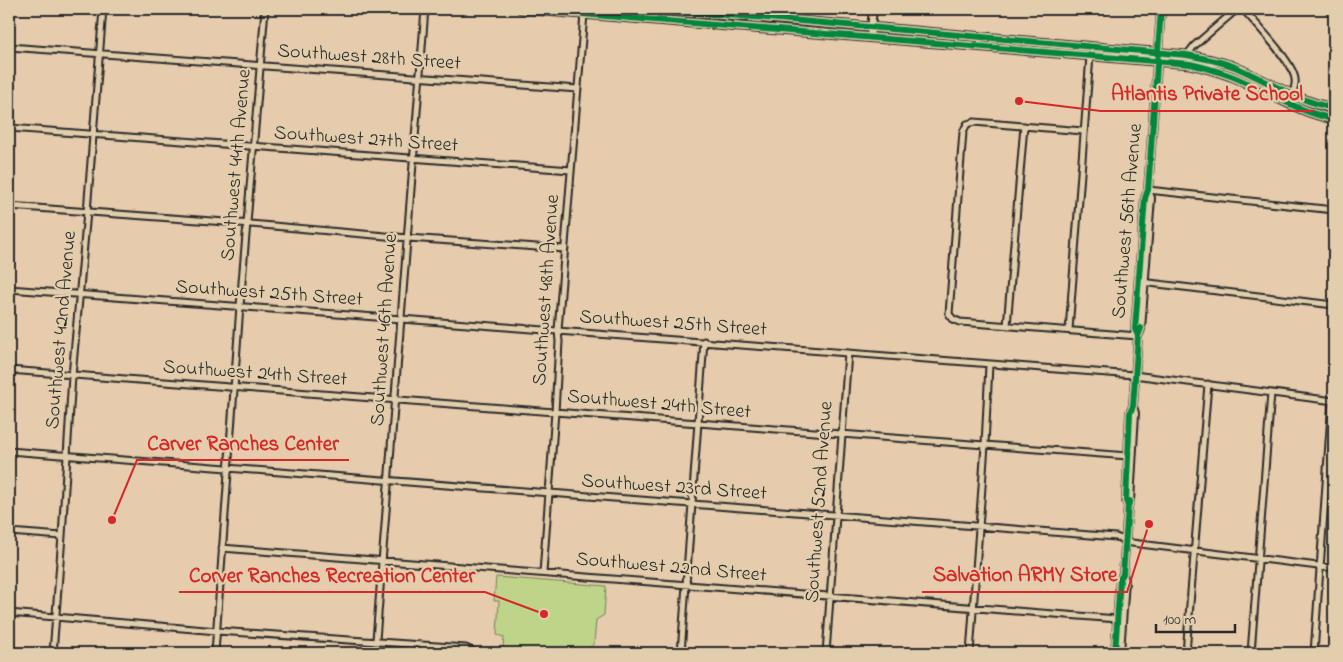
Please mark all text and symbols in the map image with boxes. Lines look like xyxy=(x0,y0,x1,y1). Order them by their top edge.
street label: Southwest 28th Street xyxy=(276,37,462,79)
street label: Southwest 44th Avenue xyxy=(214,68,260,262)
callout: Atlantis Private School xyxy=(1101,75,1313,111)
text: Atlantis Private School xyxy=(1111,80,1303,110)
street label: Southwest 27th Street xyxy=(273,119,459,161)
street label: Southwest 56th Avenue xyxy=(1105,122,1151,320)
street label: Southwest 48th Avenue xyxy=(526,193,568,387)
street label: Southwest 42nd Avenue xyxy=(39,230,85,430)
street label: Southwest 46th Avenue xyxy=(364,233,406,427)
street label: Southwest 25th Street xyxy=(174,273,364,315)
street label: Southwest 25th Street xyxy=(578,303,768,345)
street label: Southwest 24th Street xyxy=(162,353,348,395)
street label: Southwest 24th Street xyxy=(566,383,752,428)
street label: Southwest 52nd Avenue xyxy=(798,400,842,604)
callout: Carver Ranches Center xyxy=(137,424,349,460)
text: Carver Ranches Center xyxy=(147,430,339,460)
street label: Southwest 23rd Street xyxy=(580,467,768,509)
street label: Southwest 22nd Street xyxy=(574,545,768,591)
callout: Corver Ranches Recreation Center xyxy=(179,556,485,592)
callout: Salvation ARMY Store xyxy=(922,556,1127,592)
text: Salvation ARMY Store xyxy=(933,561,1118,591)
text: Corver Ranches Recreation Center xyxy=(189,562,476,592)
scale bar xyxy=(1156,602,1234,634)
text: 100 m xyxy=(1163,609,1196,631)

